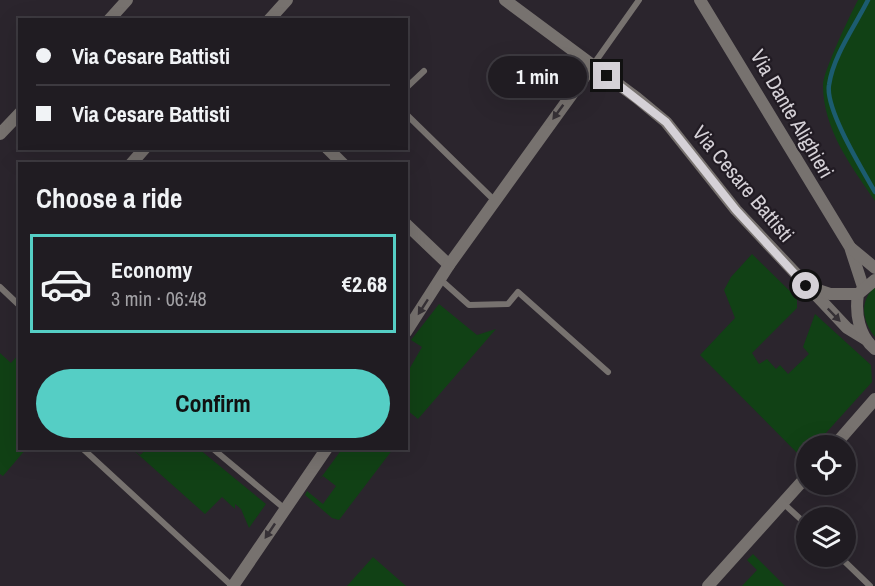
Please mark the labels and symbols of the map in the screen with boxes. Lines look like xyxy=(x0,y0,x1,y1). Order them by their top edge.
street label: Via Dante Alighieri xyxy=(744,44,841,183)
callout: 1 min xyxy=(487,55,586,97)
route end xyxy=(593,62,620,89)
one-way arrow xyxy=(553,105,565,120)
street label: Via Cesare Battisti xyxy=(686,119,801,248)
route start xyxy=(792,272,819,299)
one-way arrow xyxy=(417,298,429,314)
one-way arrow xyxy=(827,307,841,322)
one-way arrow xyxy=(265,523,276,539)

